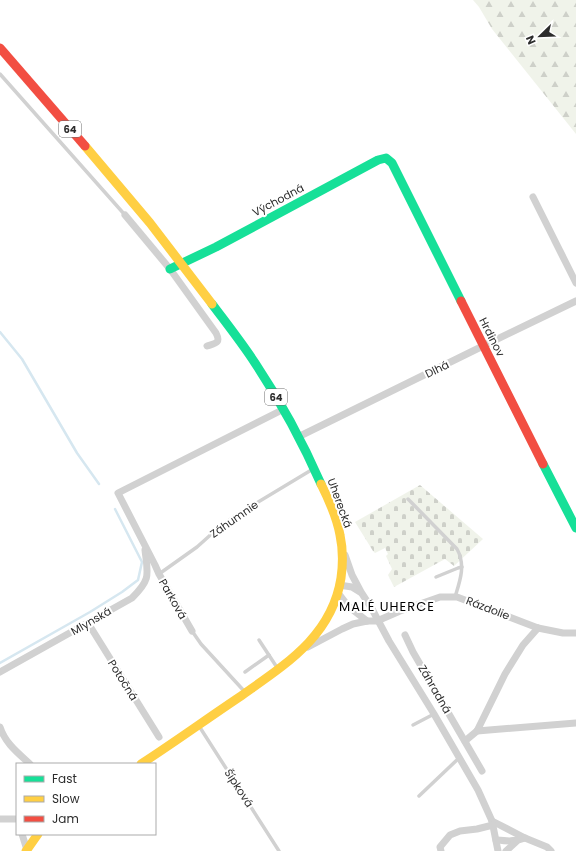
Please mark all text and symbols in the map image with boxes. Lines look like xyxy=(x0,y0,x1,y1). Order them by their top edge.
north arrow xyxy=(520,16,560,56)
text: N xyxy=(522,33,540,47)
road number: 64 xyxy=(59,121,81,137)
street label: Východná xyxy=(249,180,307,220)
street label: Hrdinov xyxy=(475,315,509,360)
street label: Dlhá xyxy=(422,356,452,382)
road number: 64 xyxy=(265,389,287,405)
street label: Uherecká xyxy=(324,476,356,530)
street label: Záhumnie xyxy=(207,496,261,541)
street label: Parková xyxy=(155,576,191,622)
street label: Rázdolie xyxy=(464,592,512,624)
district label: MALÉ UHERCE xyxy=(339,597,435,616)
street label: Mlynská xyxy=(68,603,114,639)
street label: Potočná xyxy=(104,656,142,704)
street label: Záhradná xyxy=(415,662,455,716)
legend xyxy=(16,763,156,835)
street label: Šípková xyxy=(221,766,257,810)
text: Fast xyxy=(52,770,77,787)
text: Slow xyxy=(52,790,80,807)
text: Jam xyxy=(52,810,79,827)

